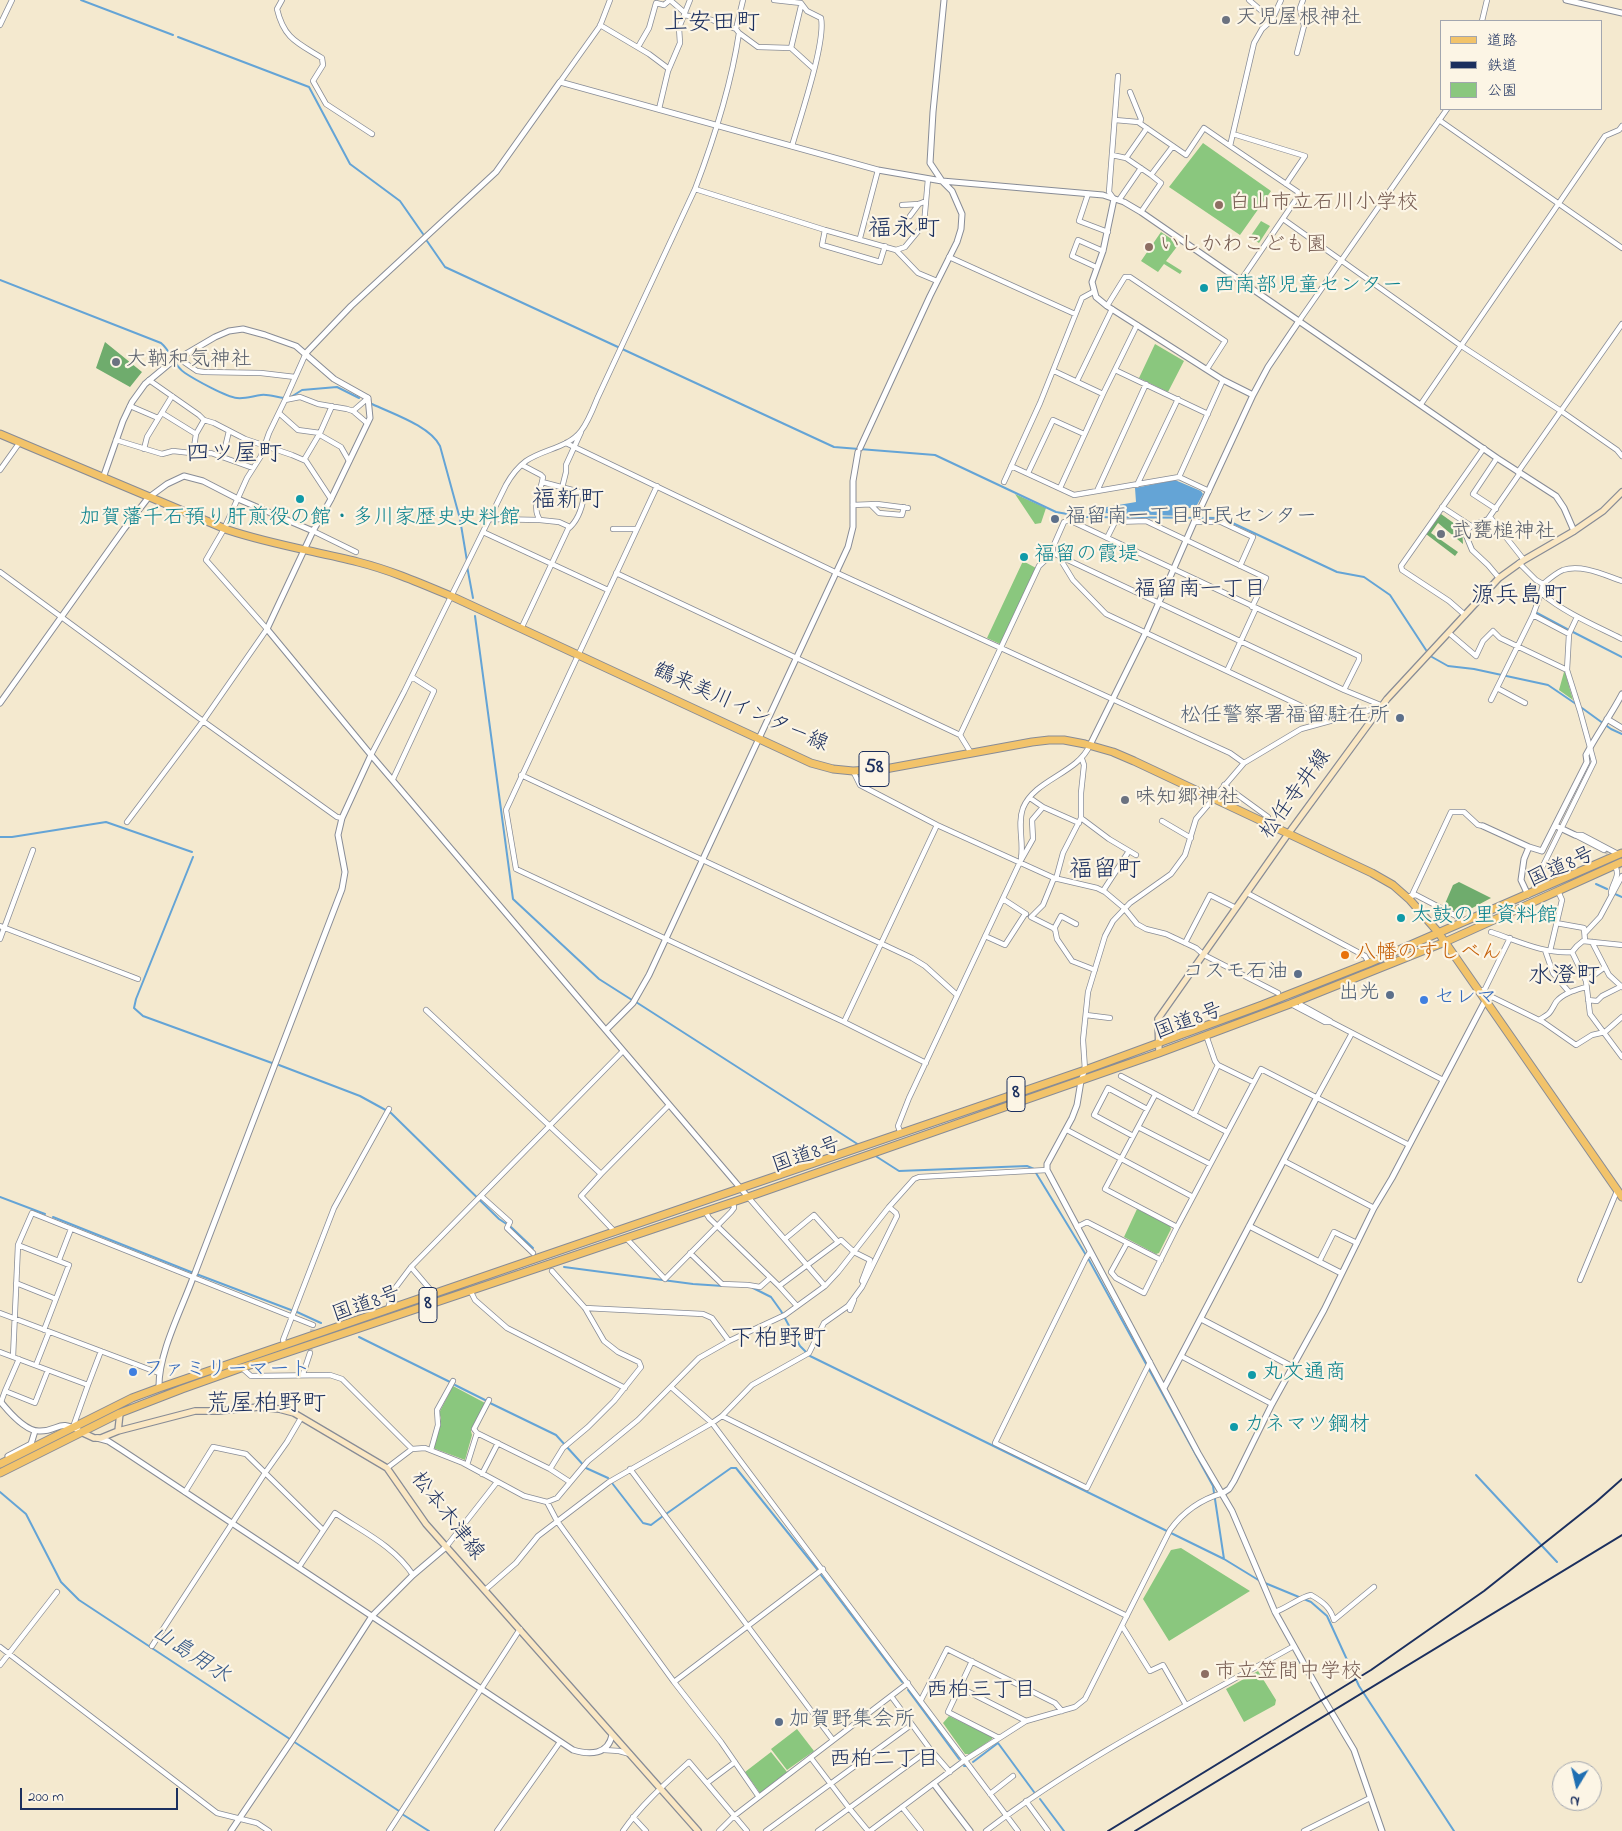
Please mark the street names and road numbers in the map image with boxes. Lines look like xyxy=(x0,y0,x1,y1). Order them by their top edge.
street label: 鶴来美川インター線 xyxy=(649,659,831,759)
street label: 松任寺井線 xyxy=(1256,745,1338,845)
road number: 58 xyxy=(859,752,889,786)
street label: 国道8号 xyxy=(1525,843,1599,895)
street label: 国道8号 xyxy=(1151,999,1227,1047)
road number: 8 xyxy=(1007,1076,1025,1112)
street label: 国道8号 xyxy=(769,1134,845,1180)
street label: 国道8号 xyxy=(329,1283,405,1329)
road number: 8 xyxy=(419,1288,437,1322)
street label: 松本木津線 xyxy=(404,1468,488,1566)

